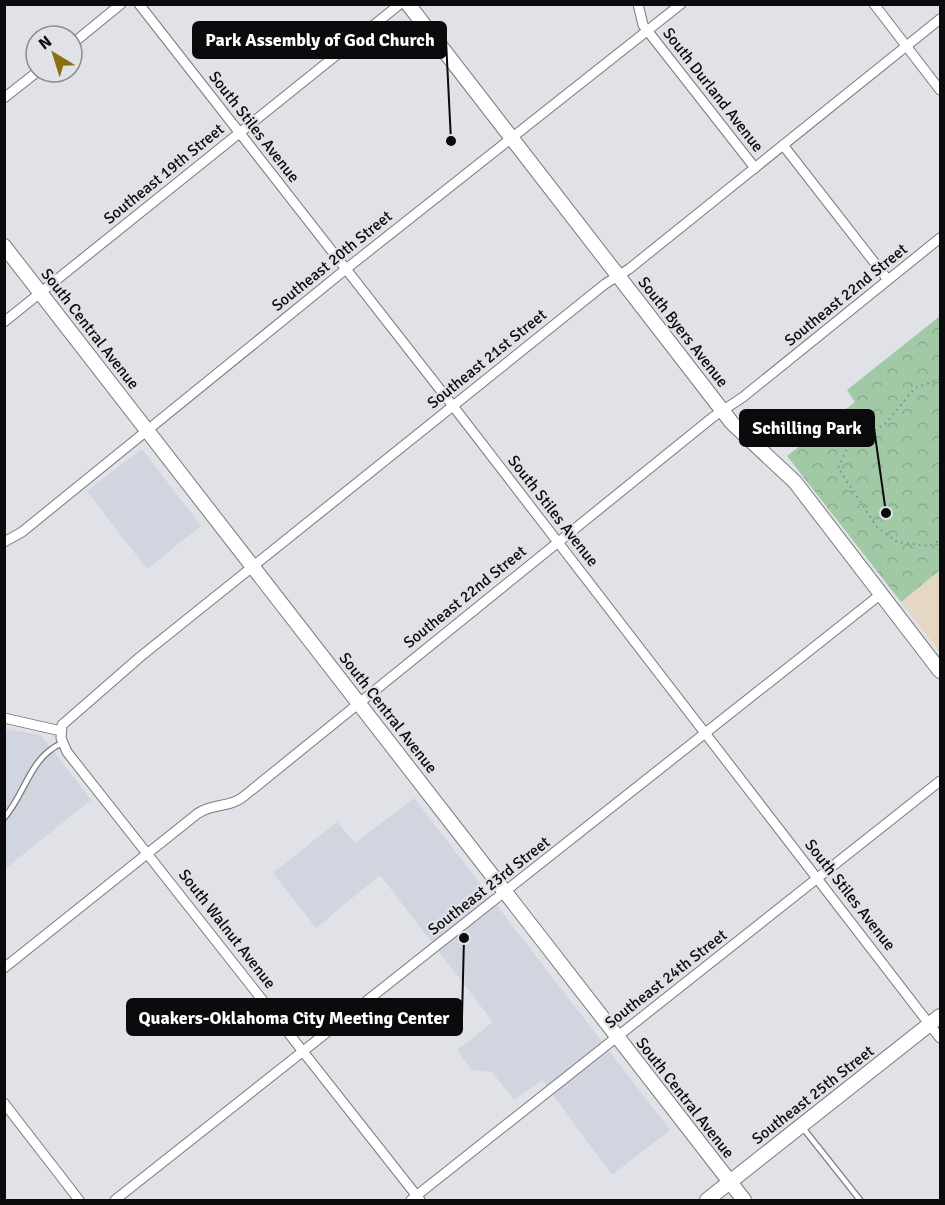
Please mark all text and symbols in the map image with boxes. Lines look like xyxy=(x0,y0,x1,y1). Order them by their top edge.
callout: Park Assembly of God Church xyxy=(193,22,446,58)
north arrow xyxy=(24,24,84,84)
street label: South Durland Avenue xyxy=(658,24,768,156)
text: Park Assembly of God Church xyxy=(205,29,435,51)
text: N xyxy=(35,32,56,54)
street label: South Stiles Avenue xyxy=(204,67,304,187)
street label: Southeast 19th Street xyxy=(100,119,229,229)
street label: Southeast 20th Street xyxy=(268,206,397,316)
street label: Southeast 22nd Street xyxy=(781,239,912,351)
street label: South Central Avenue xyxy=(37,265,143,393)
street label: South Byers Avenue xyxy=(634,273,732,391)
street label: Southeast 21st Street xyxy=(423,305,551,413)
callout: Schilling Park xyxy=(740,410,874,446)
text: Schilling Park xyxy=(752,417,862,439)
street label: South Stiles Avenue xyxy=(503,451,603,571)
street label: Southeast 22nd Street xyxy=(400,541,531,653)
street label: South Central Avenue xyxy=(335,649,441,777)
street label: Southeast 23rd Street xyxy=(424,832,554,940)
street label: South Stiles Avenue xyxy=(800,835,900,955)
street label: South Walnut Avenue xyxy=(174,865,280,993)
street label: Southeast 24th Street xyxy=(601,925,731,1033)
callout: Quakers-Oklahoma City Meeting Center xyxy=(127,999,462,1035)
text: Quakers-Oklahoma City Meeting Center xyxy=(138,1007,450,1029)
street label: South Central Avenue xyxy=(632,1034,738,1162)
street label: Southeast 25th Street xyxy=(748,1041,878,1149)

